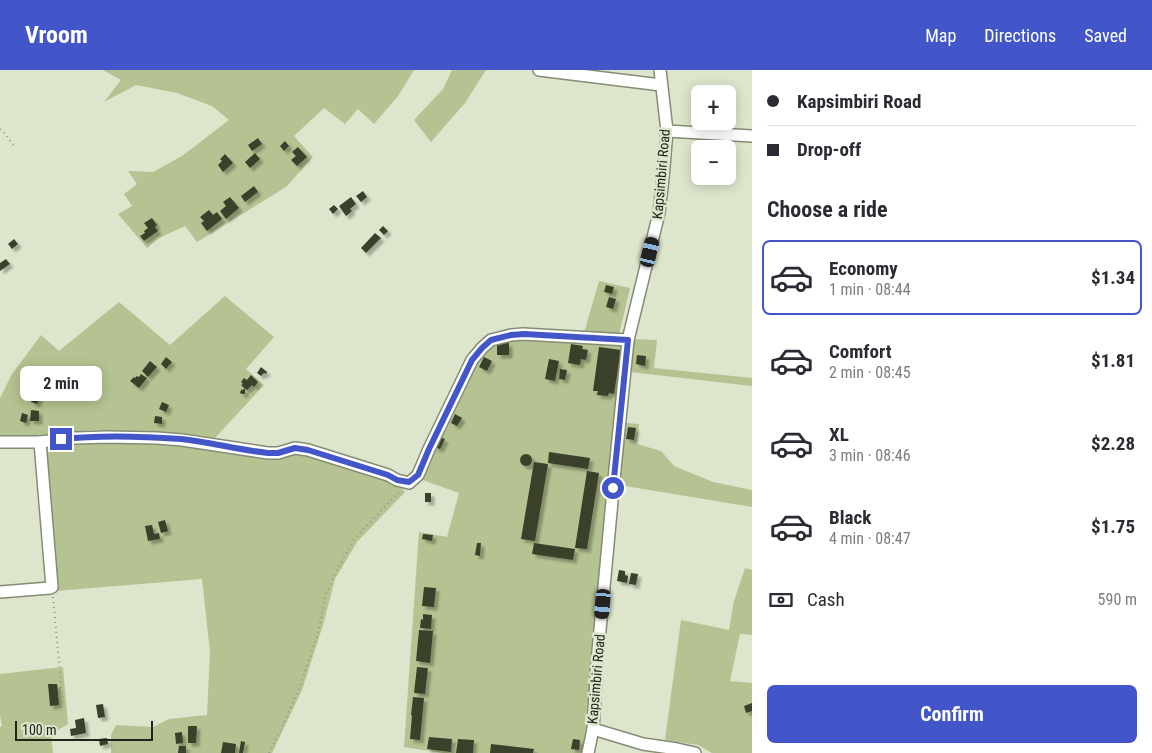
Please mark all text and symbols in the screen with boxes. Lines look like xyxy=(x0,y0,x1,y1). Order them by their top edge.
text: Vroom xyxy=(25,21,88,49)
text: Map xyxy=(925,25,956,46)
text: Directions xyxy=(984,25,1056,46)
text: Saved xyxy=(1084,25,1127,46)
map controls xyxy=(691,85,736,185)
button: + xyxy=(691,85,736,130)
text: Kapsimbiri Road xyxy=(797,90,921,113)
street label: Kapsimbiri Road xyxy=(649,128,673,220)
text: Drop-off xyxy=(797,138,861,161)
button: − xyxy=(691,140,736,185)
text: Choose a ride xyxy=(767,197,888,222)
car xyxy=(639,236,660,268)
icon: car xyxy=(769,255,814,300)
text: Economy xyxy=(829,257,898,280)
text: $1.34 xyxy=(1091,266,1135,289)
text: 1 min · 08:44 xyxy=(829,280,911,299)
icon: car xyxy=(769,338,814,383)
text: Comfort xyxy=(829,340,892,363)
text: $1.81 xyxy=(1091,349,1135,372)
text: 2 min · 08:45 xyxy=(829,363,911,382)
callout: 2 min xyxy=(20,366,102,402)
text: 2 min xyxy=(43,374,79,393)
icon: car xyxy=(769,421,814,466)
text: XL xyxy=(829,423,849,446)
route end xyxy=(50,428,72,450)
text: $2.28 xyxy=(1091,432,1135,455)
text: 3 min · 08:46 xyxy=(829,446,911,465)
route start xyxy=(602,477,624,499)
icon: car xyxy=(769,504,814,549)
text: Black xyxy=(829,506,871,529)
text: $1.75 xyxy=(1091,515,1135,538)
text: 4 min · 08:47 xyxy=(829,529,911,548)
icon: cash xyxy=(767,586,795,614)
car xyxy=(594,588,611,620)
text: Cash xyxy=(807,588,845,611)
text: 590 m xyxy=(1098,590,1137,609)
street label: Kapsimbiri Road xyxy=(584,633,608,725)
button: Confirm xyxy=(767,685,1137,743)
scale bar xyxy=(15,718,152,741)
text: 100 m xyxy=(22,722,57,738)

